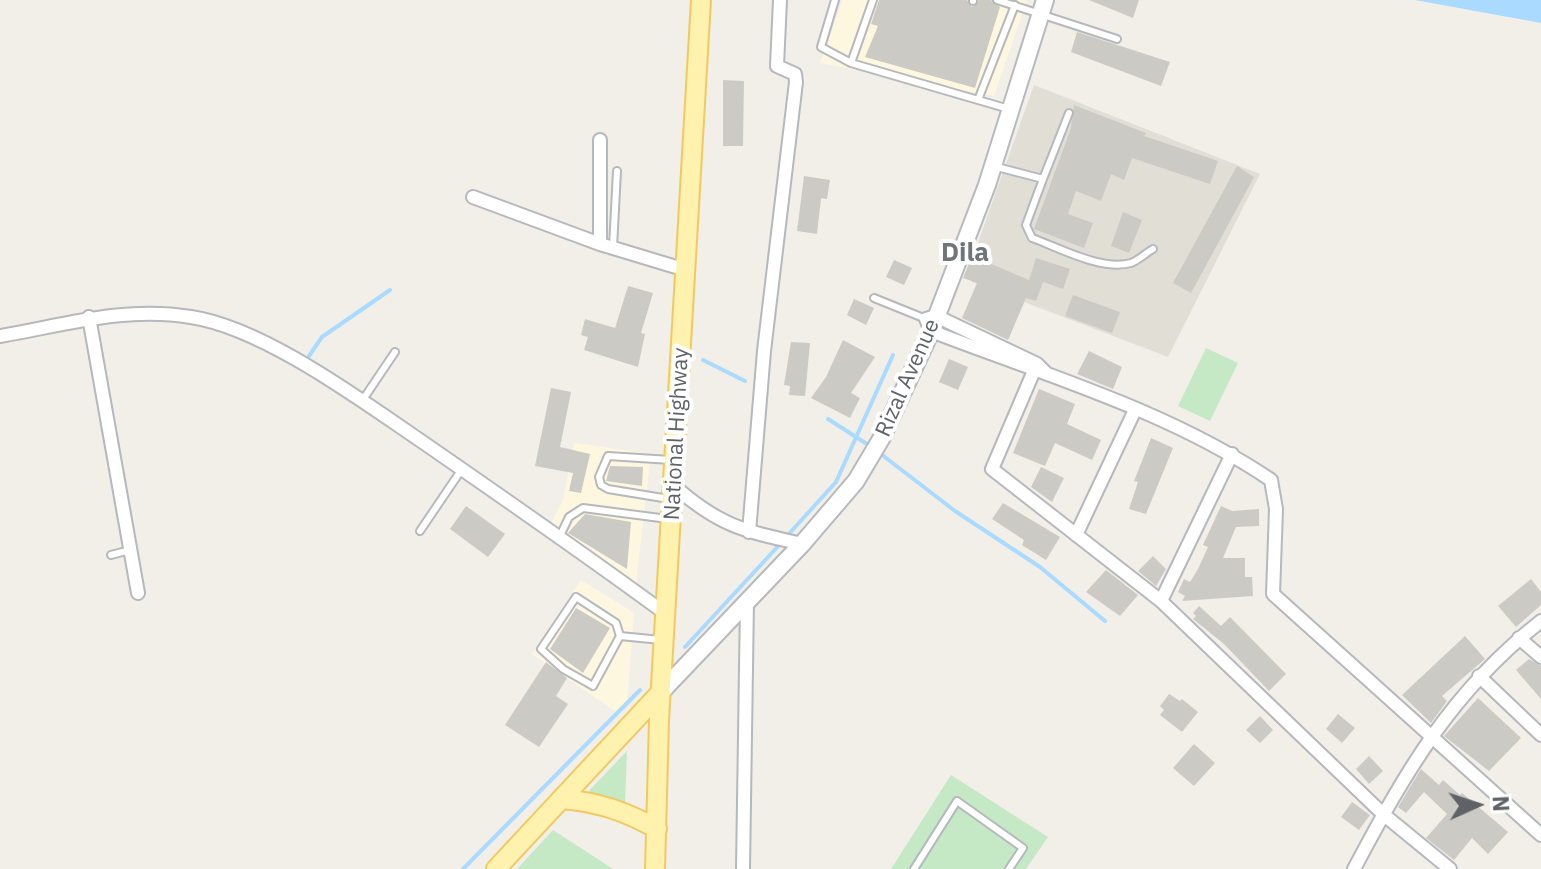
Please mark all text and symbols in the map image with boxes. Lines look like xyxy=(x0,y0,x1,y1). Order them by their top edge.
district label: Dila xyxy=(941,237,989,269)
street label: Rizal Avenue xyxy=(870,315,946,441)
street label: National Highway xyxy=(659,347,695,521)
north arrow xyxy=(1437,765,1517,845)
text: N xyxy=(1487,795,1516,812)

